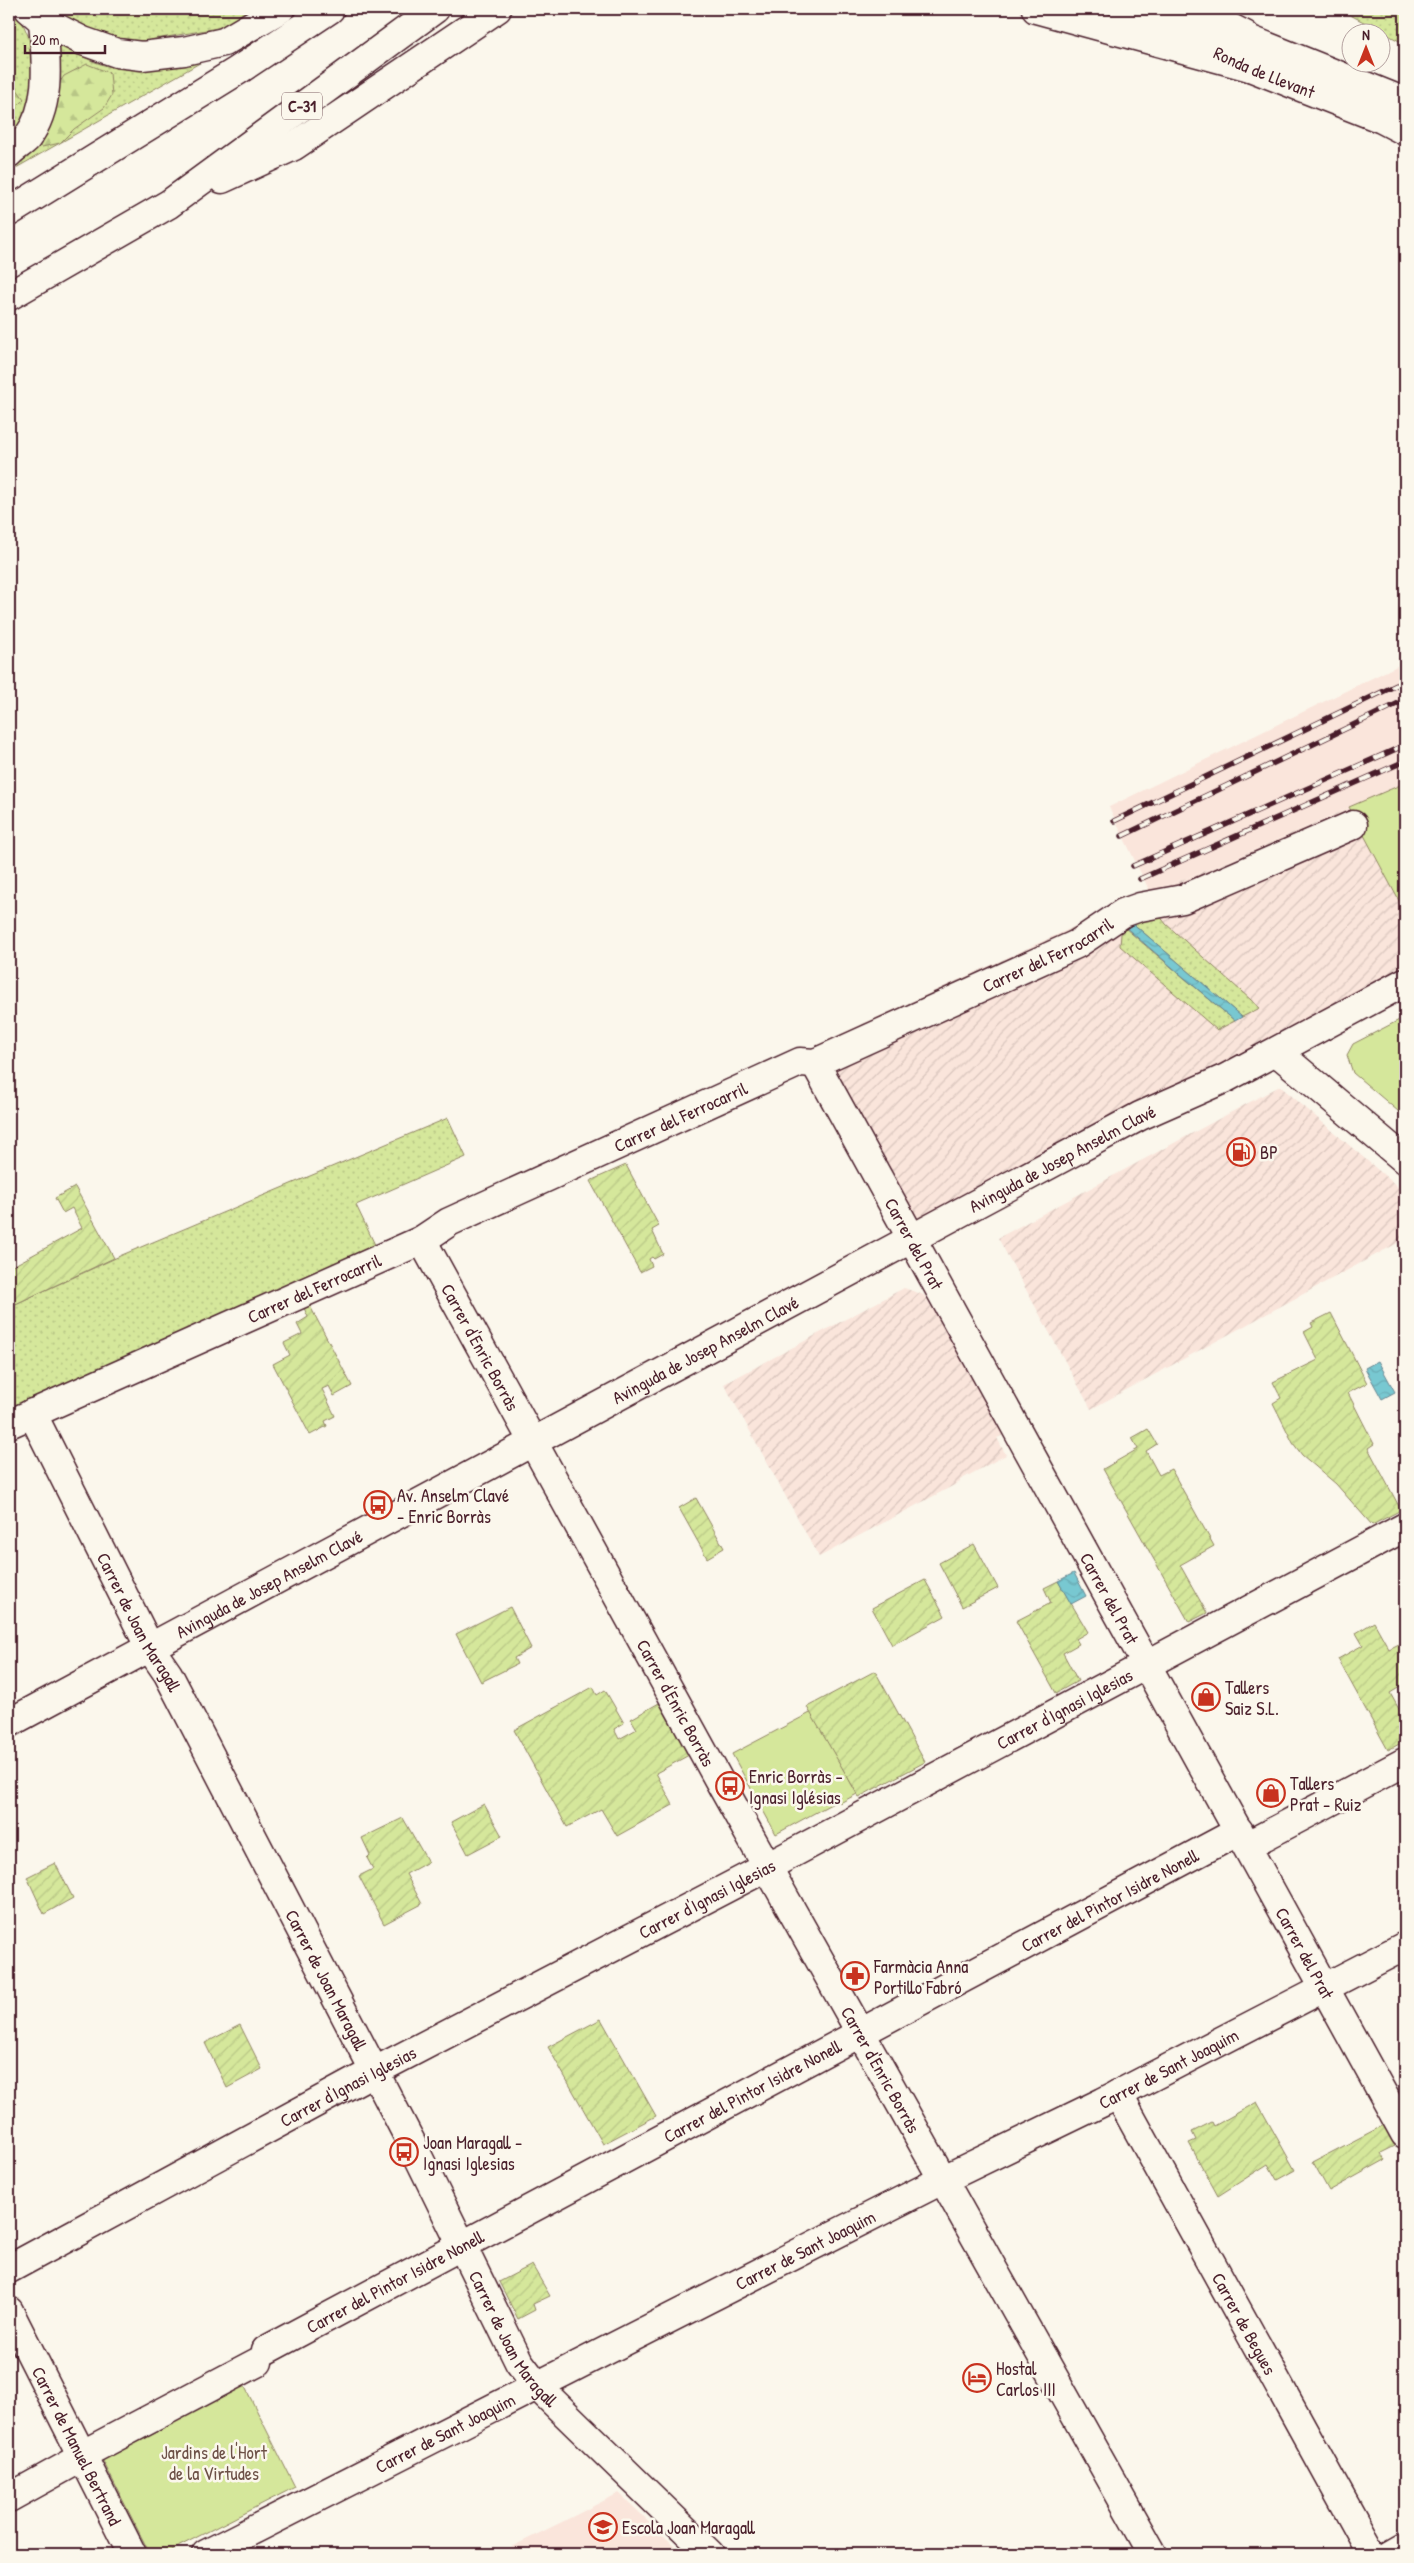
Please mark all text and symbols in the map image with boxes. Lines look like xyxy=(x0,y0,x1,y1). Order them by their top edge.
scale bar xyxy=(25,22,105,54)
north arrow xyxy=(1342,22,1392,72)
text: N xyxy=(1362,25,1370,44)
text: 20 m xyxy=(32,29,59,50)
street label: Ronda de Llevant xyxy=(1210,40,1320,104)
road number: C-31 xyxy=(282,92,322,120)
street label: Carrer del Ferrocarril xyxy=(978,911,1118,998)
street label: Carrer del Ferrocarril xyxy=(610,1075,751,1158)
street label: Avinguda de Josep Anselm Clavé xyxy=(964,1098,1159,1218)
fuel station icon: BP xyxy=(1226,1137,1256,1167)
place label: BP xyxy=(1260,1140,1278,1165)
street label: Carrer del Prat xyxy=(879,1193,950,1294)
street label: Carrer del Ferrocarril xyxy=(243,1247,385,1329)
street label: Carrer d'Enric Borràs xyxy=(436,1279,526,1415)
street label: Avinguda de Josep Anselm Clavé xyxy=(607,1289,803,1410)
place label: Av. Anselm Clavé - Enric Borràs xyxy=(397,1483,509,1529)
bus stop icon: Av. Anselm Clavé - Enric Borràs xyxy=(363,1490,393,1520)
street label: Avinguda de Josep Anselm Clavé xyxy=(171,1523,367,1644)
street label: Carrer de Joan Maragall xyxy=(91,1548,188,1696)
street label: Carrer del Prat xyxy=(1074,1548,1146,1649)
street label: Carrer d'Enric Borràs xyxy=(631,1635,721,1771)
street label: Carrer d'Ignasi Iglesias xyxy=(992,1662,1137,1755)
place label: Tallers Saiz S.L. xyxy=(1225,1675,1279,1721)
shop icon: Tallers Saiz S.L. xyxy=(1191,1682,1221,1712)
place label: Enric Borràs - Ignasi Iglésias xyxy=(749,1764,843,1810)
bus stop icon: Enric Borràs - Ignasi Iglésias xyxy=(715,1771,745,1801)
place label: Tallers Prat - Ruiz xyxy=(1290,1771,1362,1817)
shop icon: Tallers Prat - Ruiz xyxy=(1256,1778,1286,1808)
street label: Carrer del Pintor Isidre Nonell xyxy=(1016,1842,1203,1958)
street label: Carrer d'Ignasi Iglesias xyxy=(634,1852,779,1944)
street label: Carrer del Prat xyxy=(1270,1903,1341,2004)
street label: Carrer de Joan Maragall xyxy=(280,1905,374,2055)
place label: Farmàcia Anna Portillo Fabró xyxy=(873,1954,968,2000)
pharmacy icon: Farmàcia Anna Portillo Fabró xyxy=(840,1961,870,1991)
street label: Carrer d'Enric Borràs xyxy=(836,2002,927,2137)
street label: Carrer de Sant Joaquim xyxy=(1094,2022,1243,2115)
street label: Carrer del Pintor Isidre Nonell xyxy=(659,2033,846,2148)
street label: Carrer d'Ignasi Iglesias xyxy=(275,2040,420,2133)
place label: Joan Maragall - Ignasi Iglesias xyxy=(423,2130,522,2176)
bus stop icon: Joan Maragall - Ignasi Iglesias xyxy=(389,2137,419,2167)
street label: Carrer de Sant Joaquim xyxy=(731,2204,879,2296)
street label: Carrer del Pintor Isidre Nonell xyxy=(302,2224,488,2339)
street label: Carrer de Joan Maragall xyxy=(463,2266,564,2412)
street label: Carrer de Begues xyxy=(1206,2268,1283,2379)
place label: Hostal Carlos III xyxy=(996,2356,1056,2402)
street label: Carrer de Manuel Bertrand xyxy=(26,2362,128,2530)
hotel icon: Hostal Carlos III xyxy=(962,2363,992,2393)
street label: Carrer de Sant Joaquim xyxy=(371,2387,519,2479)
park label: Jardins de l'Hort de la Virtudes xyxy=(161,2440,268,2486)
school or university icon: Escola Joan Maragall xyxy=(588,2512,618,2542)
place label: Escola Joan Maragall xyxy=(622,2515,755,2540)

